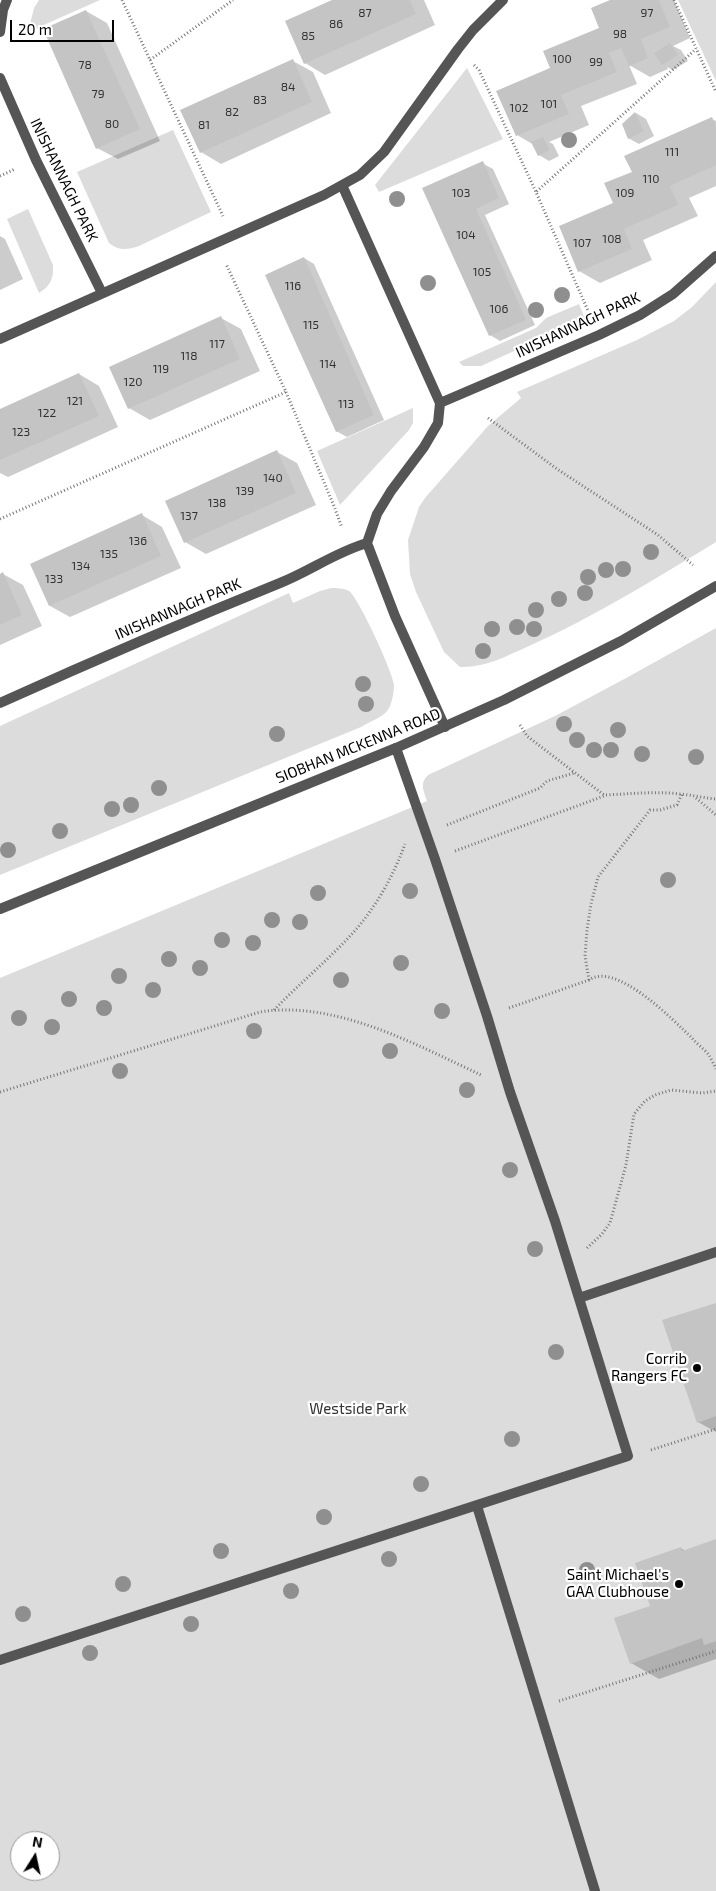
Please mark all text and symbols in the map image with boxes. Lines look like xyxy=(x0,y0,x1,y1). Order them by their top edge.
house number: 87 xyxy=(358,6,372,20)
house number: 97 xyxy=(640,6,654,20)
scale bar xyxy=(12,10,116,42)
house number: 86 xyxy=(329,17,343,31)
text: 20 m xyxy=(18,20,52,38)
house number: 98 xyxy=(613,27,627,41)
house number: 85 xyxy=(301,29,315,43)
house number: 100 xyxy=(552,52,572,66)
house number: 99 xyxy=(589,55,603,69)
house number: 78 xyxy=(78,58,92,72)
house number: 84 xyxy=(281,80,295,94)
house number: 79 xyxy=(91,87,105,101)
house number: 83 xyxy=(253,93,267,107)
house number: 101 xyxy=(541,97,557,111)
house number: 102 xyxy=(510,101,528,115)
house number: 82 xyxy=(225,105,239,119)
street label: INISHANNAGH PARK xyxy=(26,115,102,245)
house number: 80 xyxy=(105,117,119,131)
house number: 81 xyxy=(198,118,210,132)
house number: 111 xyxy=(665,145,679,159)
house number: 110 xyxy=(643,172,659,186)
house number: 103 xyxy=(452,186,470,200)
house number: 109 xyxy=(616,186,634,200)
house number: 104 xyxy=(456,228,476,242)
house number: 108 xyxy=(602,232,622,246)
house number: 107 xyxy=(573,236,591,250)
house number: 105 xyxy=(473,265,491,279)
house number: 116 xyxy=(285,279,301,293)
street label: INISHANNAGH PARK xyxy=(513,288,643,362)
house number: 106 xyxy=(490,302,508,316)
house number: 115 xyxy=(303,318,319,332)
house number: 117 xyxy=(209,337,225,351)
house number: 118 xyxy=(181,349,197,363)
house number: 114 xyxy=(320,357,336,371)
house number: 119 xyxy=(153,362,169,376)
house number: 120 xyxy=(124,375,142,389)
house number: 121 xyxy=(67,394,83,408)
house number: 113 xyxy=(338,397,354,411)
house number: 122 xyxy=(38,406,56,420)
house number: 123 xyxy=(12,425,30,439)
house number: 140 xyxy=(263,471,283,485)
house number: 139 xyxy=(236,484,254,498)
house number: 138 xyxy=(208,496,226,510)
house number: 137 xyxy=(180,509,198,523)
house number: 136 xyxy=(129,534,147,548)
house number: 135 xyxy=(100,547,118,561)
house number: 134 xyxy=(72,559,90,573)
house number: 133 xyxy=(45,572,63,586)
street label: INISHANNAGH PARK xyxy=(112,574,244,644)
street label: SIOBHAN MCKENNA ROAD xyxy=(273,705,443,787)
place label: Corrib Rangers FC xyxy=(611,1350,687,1385)
marker: Corrib Rangers FC xyxy=(691,1362,703,1374)
park label: Westside Park xyxy=(309,1400,407,1418)
place label: Saint Michael's GAA Clubhouse xyxy=(566,1566,669,1601)
marker: Saint Michael's GAA Clubhouse xyxy=(673,1578,685,1590)
north arrow xyxy=(10,1831,60,1881)
text: N xyxy=(31,1832,44,1851)

